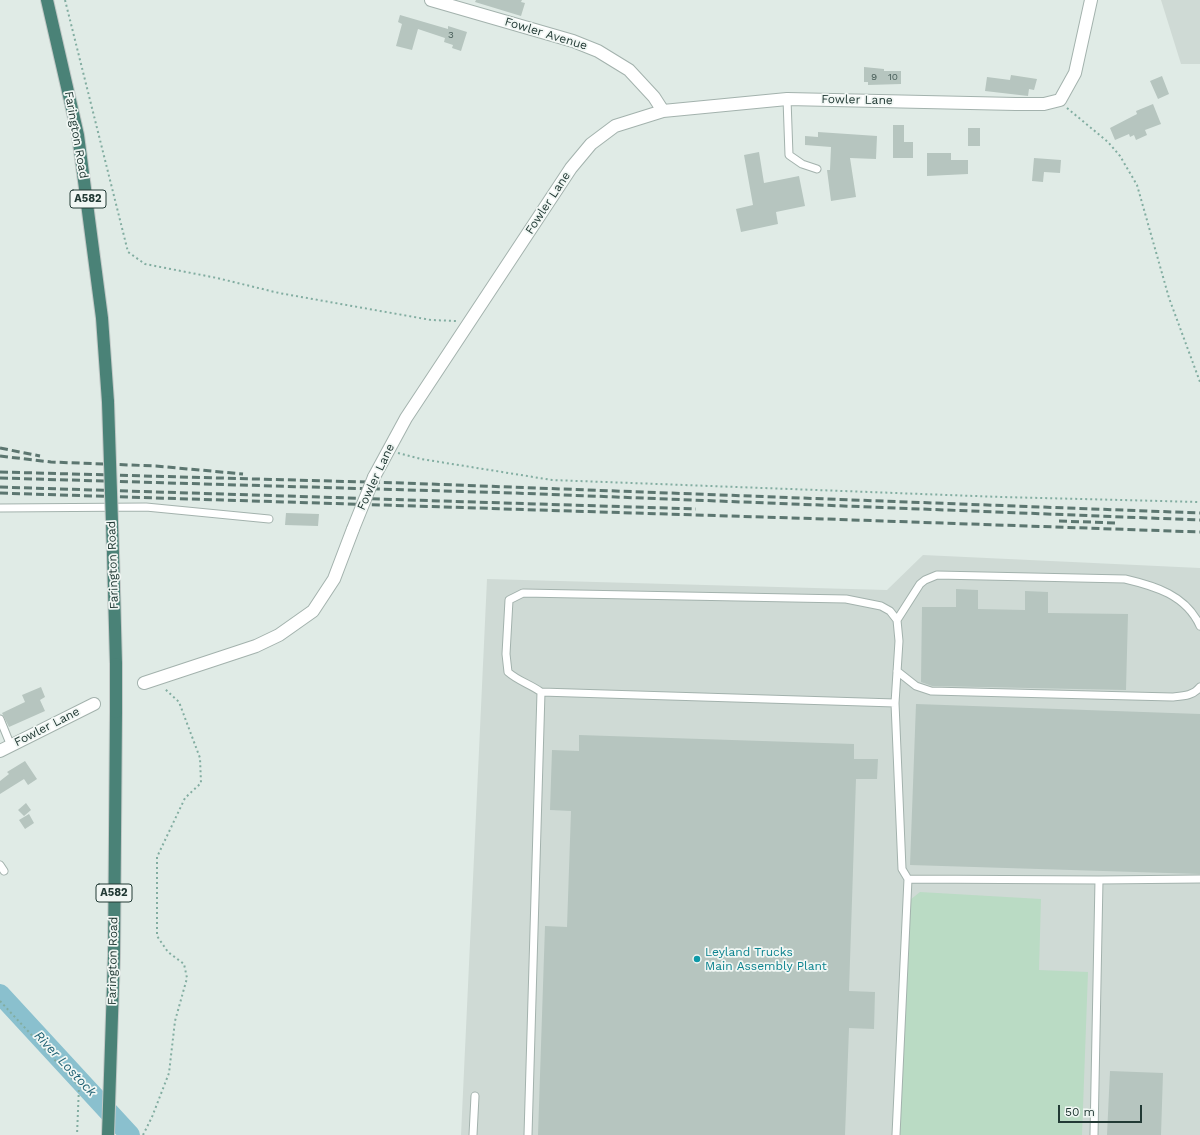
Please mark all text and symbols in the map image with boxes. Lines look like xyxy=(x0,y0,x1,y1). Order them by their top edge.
street label: Fowler Avenue xyxy=(503,15,589,53)
house number: 3 xyxy=(448,29,454,41)
house number: 9 xyxy=(871,71,877,83)
house number: 10 xyxy=(888,71,898,83)
street label: Farington Road xyxy=(61,90,91,180)
street label: Fowler Lane xyxy=(821,92,893,108)
street label: Fowler Lane xyxy=(522,169,574,237)
road number: A582 xyxy=(70,190,106,208)
street label: Fowler Lane xyxy=(354,442,398,512)
street label: Farington Road xyxy=(104,521,122,609)
street label: Fowler Lane xyxy=(12,704,82,750)
road number: A582 xyxy=(96,884,132,902)
street label: Farington Road xyxy=(105,917,121,1005)
place label: Leyland Trucks Main Assembly Plant xyxy=(705,945,827,973)
marker: Leyland Trucks Main Assembly Plant xyxy=(692,954,702,964)
water label: River Lostock xyxy=(31,1028,99,1100)
scale bar xyxy=(1060,1097,1144,1123)
text: 50 m xyxy=(1065,1105,1095,1119)

